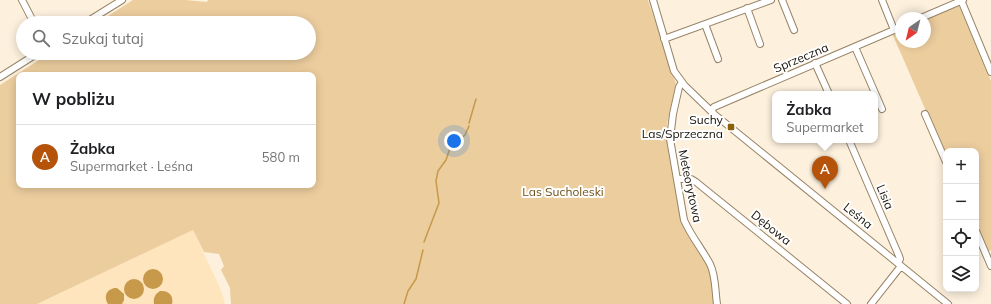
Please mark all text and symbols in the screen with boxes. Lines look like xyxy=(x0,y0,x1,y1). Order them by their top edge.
north arrow xyxy=(895,12,931,48)
search box xyxy=(16,16,316,60)
icon: search xyxy=(30,27,52,49)
text: Szukaj tutaj xyxy=(62,29,144,48)
street label: Sprzeczna xyxy=(771,39,830,76)
text: W pobliżu xyxy=(32,88,115,109)
popup xyxy=(772,91,878,143)
text: Żabka xyxy=(786,100,831,119)
place label: Suchy Las/Sprzeczna xyxy=(642,112,724,141)
text: Supermarket xyxy=(786,119,864,135)
marker: Suchy Las/Sprzeczna xyxy=(726,122,736,132)
your location xyxy=(444,131,464,151)
text: Żabka xyxy=(70,139,115,158)
street label: Meteorytowa xyxy=(675,148,706,224)
map controls xyxy=(943,148,979,292)
button: + xyxy=(943,148,979,184)
text: A xyxy=(40,149,50,165)
text: 580 m xyxy=(262,149,300,165)
pin: A xyxy=(812,156,838,189)
text: Supermarket · Leśna xyxy=(70,158,193,174)
street label: Lisia xyxy=(874,182,897,211)
park label: Las Sucholeski xyxy=(522,184,604,199)
button: − xyxy=(943,184,979,220)
street label: Leśna xyxy=(841,199,876,232)
street label: Dębowa xyxy=(748,207,794,248)
button: locate xyxy=(943,220,979,256)
button: layers xyxy=(943,256,979,292)

